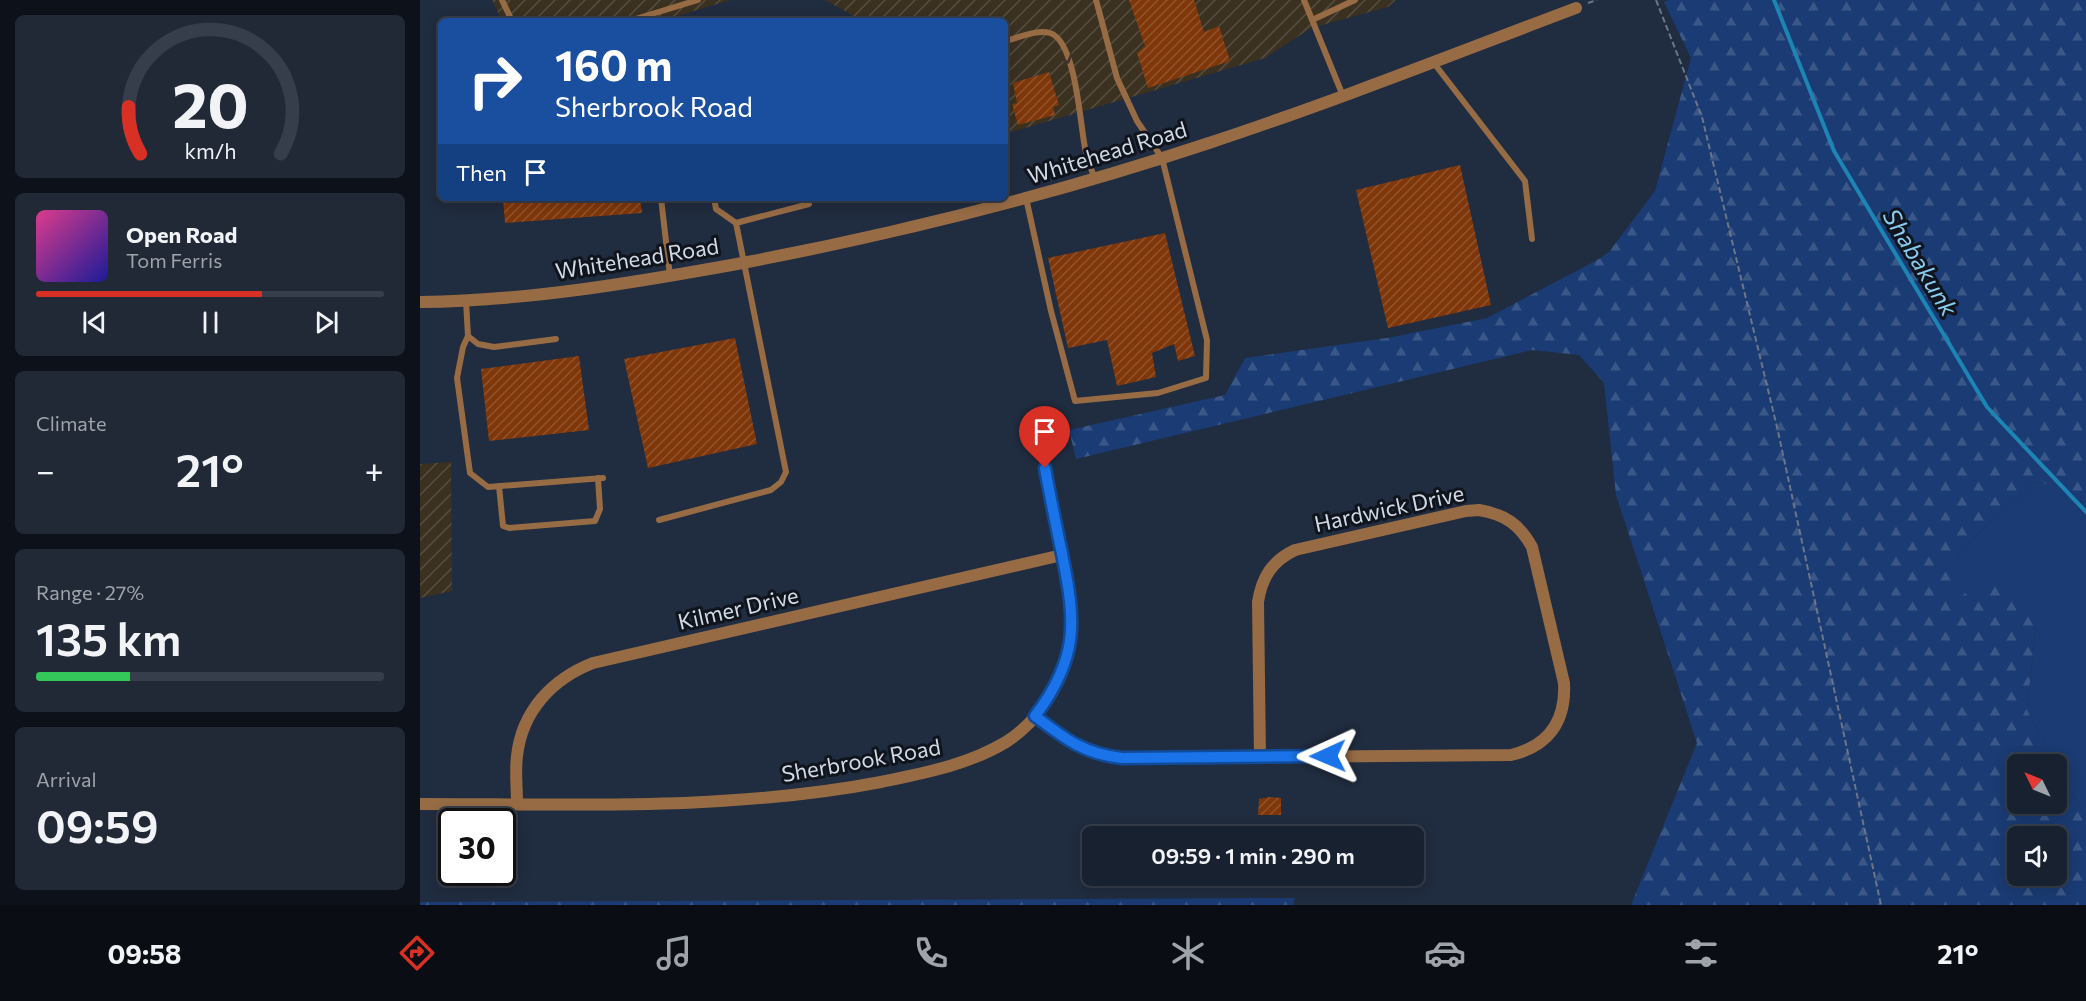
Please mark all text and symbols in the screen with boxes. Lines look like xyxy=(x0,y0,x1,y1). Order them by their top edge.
text: 160 m xyxy=(555,38,673,90)
icon: right xyxy=(456,42,534,120)
one-way arrow xyxy=(1060,53,1073,64)
text: 20 xyxy=(172,65,248,141)
text: Sherbrook Road xyxy=(555,90,753,123)
street label: Whitehead Road xyxy=(1024,115,1190,189)
text: km/h xyxy=(184,137,236,163)
icon: arrive xyxy=(519,156,552,189)
text: Then xyxy=(456,159,507,186)
water label: Shabakunk xyxy=(1878,203,1965,322)
text: Open Road xyxy=(126,221,237,248)
street label: Whitehead Road xyxy=(553,232,721,284)
text: Tom Ferris xyxy=(126,248,222,272)
icon: previous xyxy=(78,306,111,339)
icon: pause xyxy=(194,306,227,339)
icon: next xyxy=(310,306,343,339)
pin xyxy=(1019,406,1070,468)
text: Climate xyxy=(36,411,106,435)
icon: arrive xyxy=(1028,415,1061,448)
text: 21° xyxy=(176,441,244,496)
text: − xyxy=(36,449,55,490)
text: + xyxy=(365,449,384,490)
street label: Hardwick Drive xyxy=(1312,479,1466,537)
text: Range · 27% xyxy=(36,580,144,604)
street label: Kilmer Drive xyxy=(675,581,801,635)
text: 135 km xyxy=(36,610,181,665)
position arrow xyxy=(1296,724,1360,788)
street label: Sherbrook Road xyxy=(779,733,943,787)
north arrow xyxy=(2007,754,2067,814)
map controls xyxy=(2007,754,2067,886)
text: Arrival xyxy=(36,767,97,791)
text: 09:59 xyxy=(36,797,159,852)
speed limit sign: 30 xyxy=(438,808,516,886)
button: sound xyxy=(2007,826,2067,886)
text: 09:59 · 1 min · 290 m xyxy=(1151,842,1355,869)
icon: directions xyxy=(396,932,438,974)
icon: music xyxy=(653,932,695,974)
icon: phone xyxy=(910,932,952,974)
icon: climate xyxy=(1167,932,1209,974)
icon: car xyxy=(1424,932,1466,974)
icon: filters xyxy=(1680,932,1722,974)
text: 09:58 xyxy=(107,937,182,970)
text: 21° xyxy=(1937,937,1979,970)

